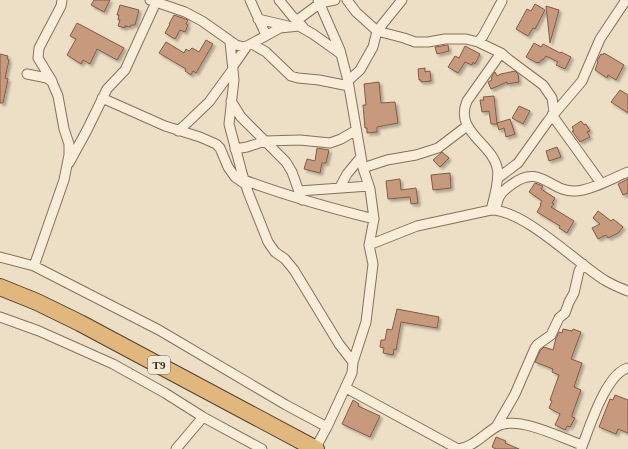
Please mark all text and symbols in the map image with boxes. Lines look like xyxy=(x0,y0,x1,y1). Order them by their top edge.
road number: T9 xyxy=(148,356,170,374)

